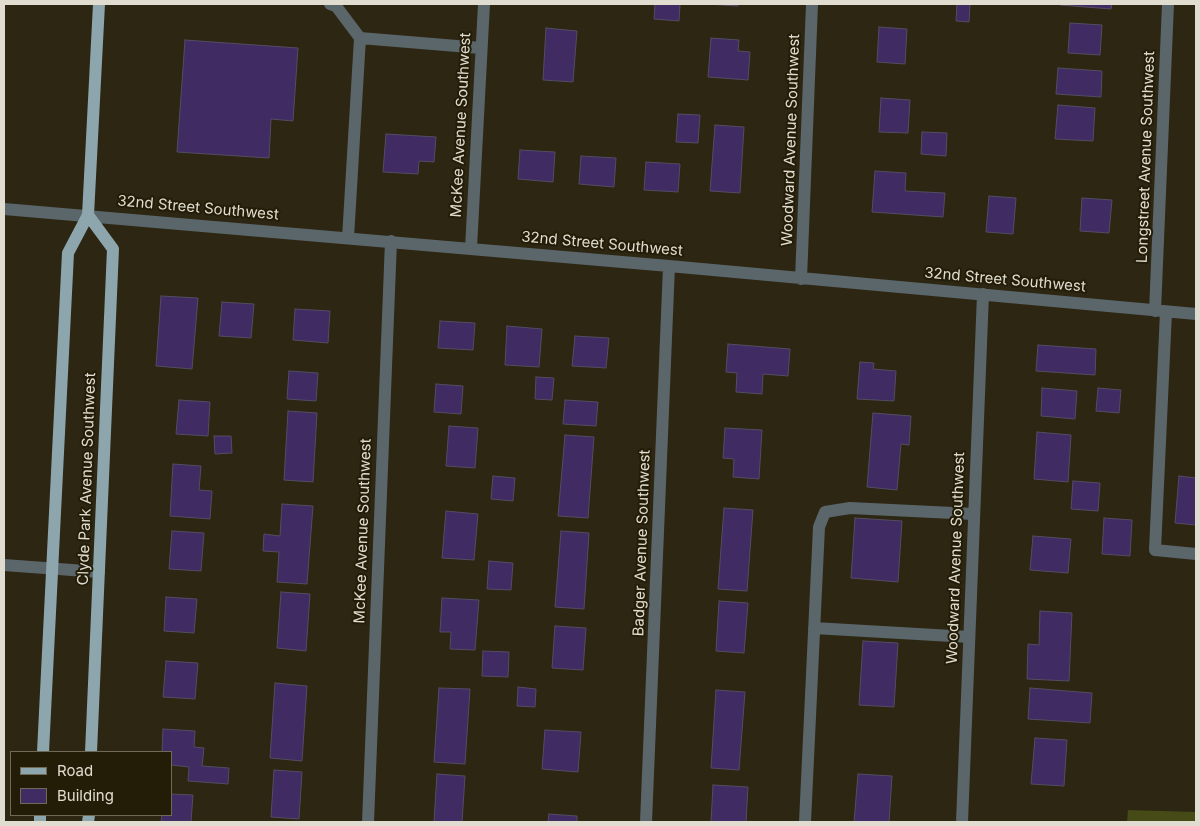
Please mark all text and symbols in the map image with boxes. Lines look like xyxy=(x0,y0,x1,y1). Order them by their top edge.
street label: McKee Avenue Southwest xyxy=(447,32,475,218)
street label: Woodward Avenue Southwest xyxy=(778,34,804,246)
street label: Longstreet Avenue Southwest xyxy=(1133,51,1159,263)
street label: 32nd Street Southwest xyxy=(116,192,280,224)
street label: 32nd Street Southwest xyxy=(520,228,684,260)
street label: 32nd Street Southwest xyxy=(923,264,1087,296)
street label: Clyde Park Avenue Southwest xyxy=(74,372,100,586)
street label: McKee Avenue Southwest xyxy=(351,438,375,624)
street label: Badger Avenue Southwest xyxy=(630,449,654,637)
street label: Woodward Avenue Southwest xyxy=(943,452,969,664)
legend xyxy=(10,751,172,816)
text: Road xyxy=(57,761,93,780)
text: Building xyxy=(57,786,114,805)

